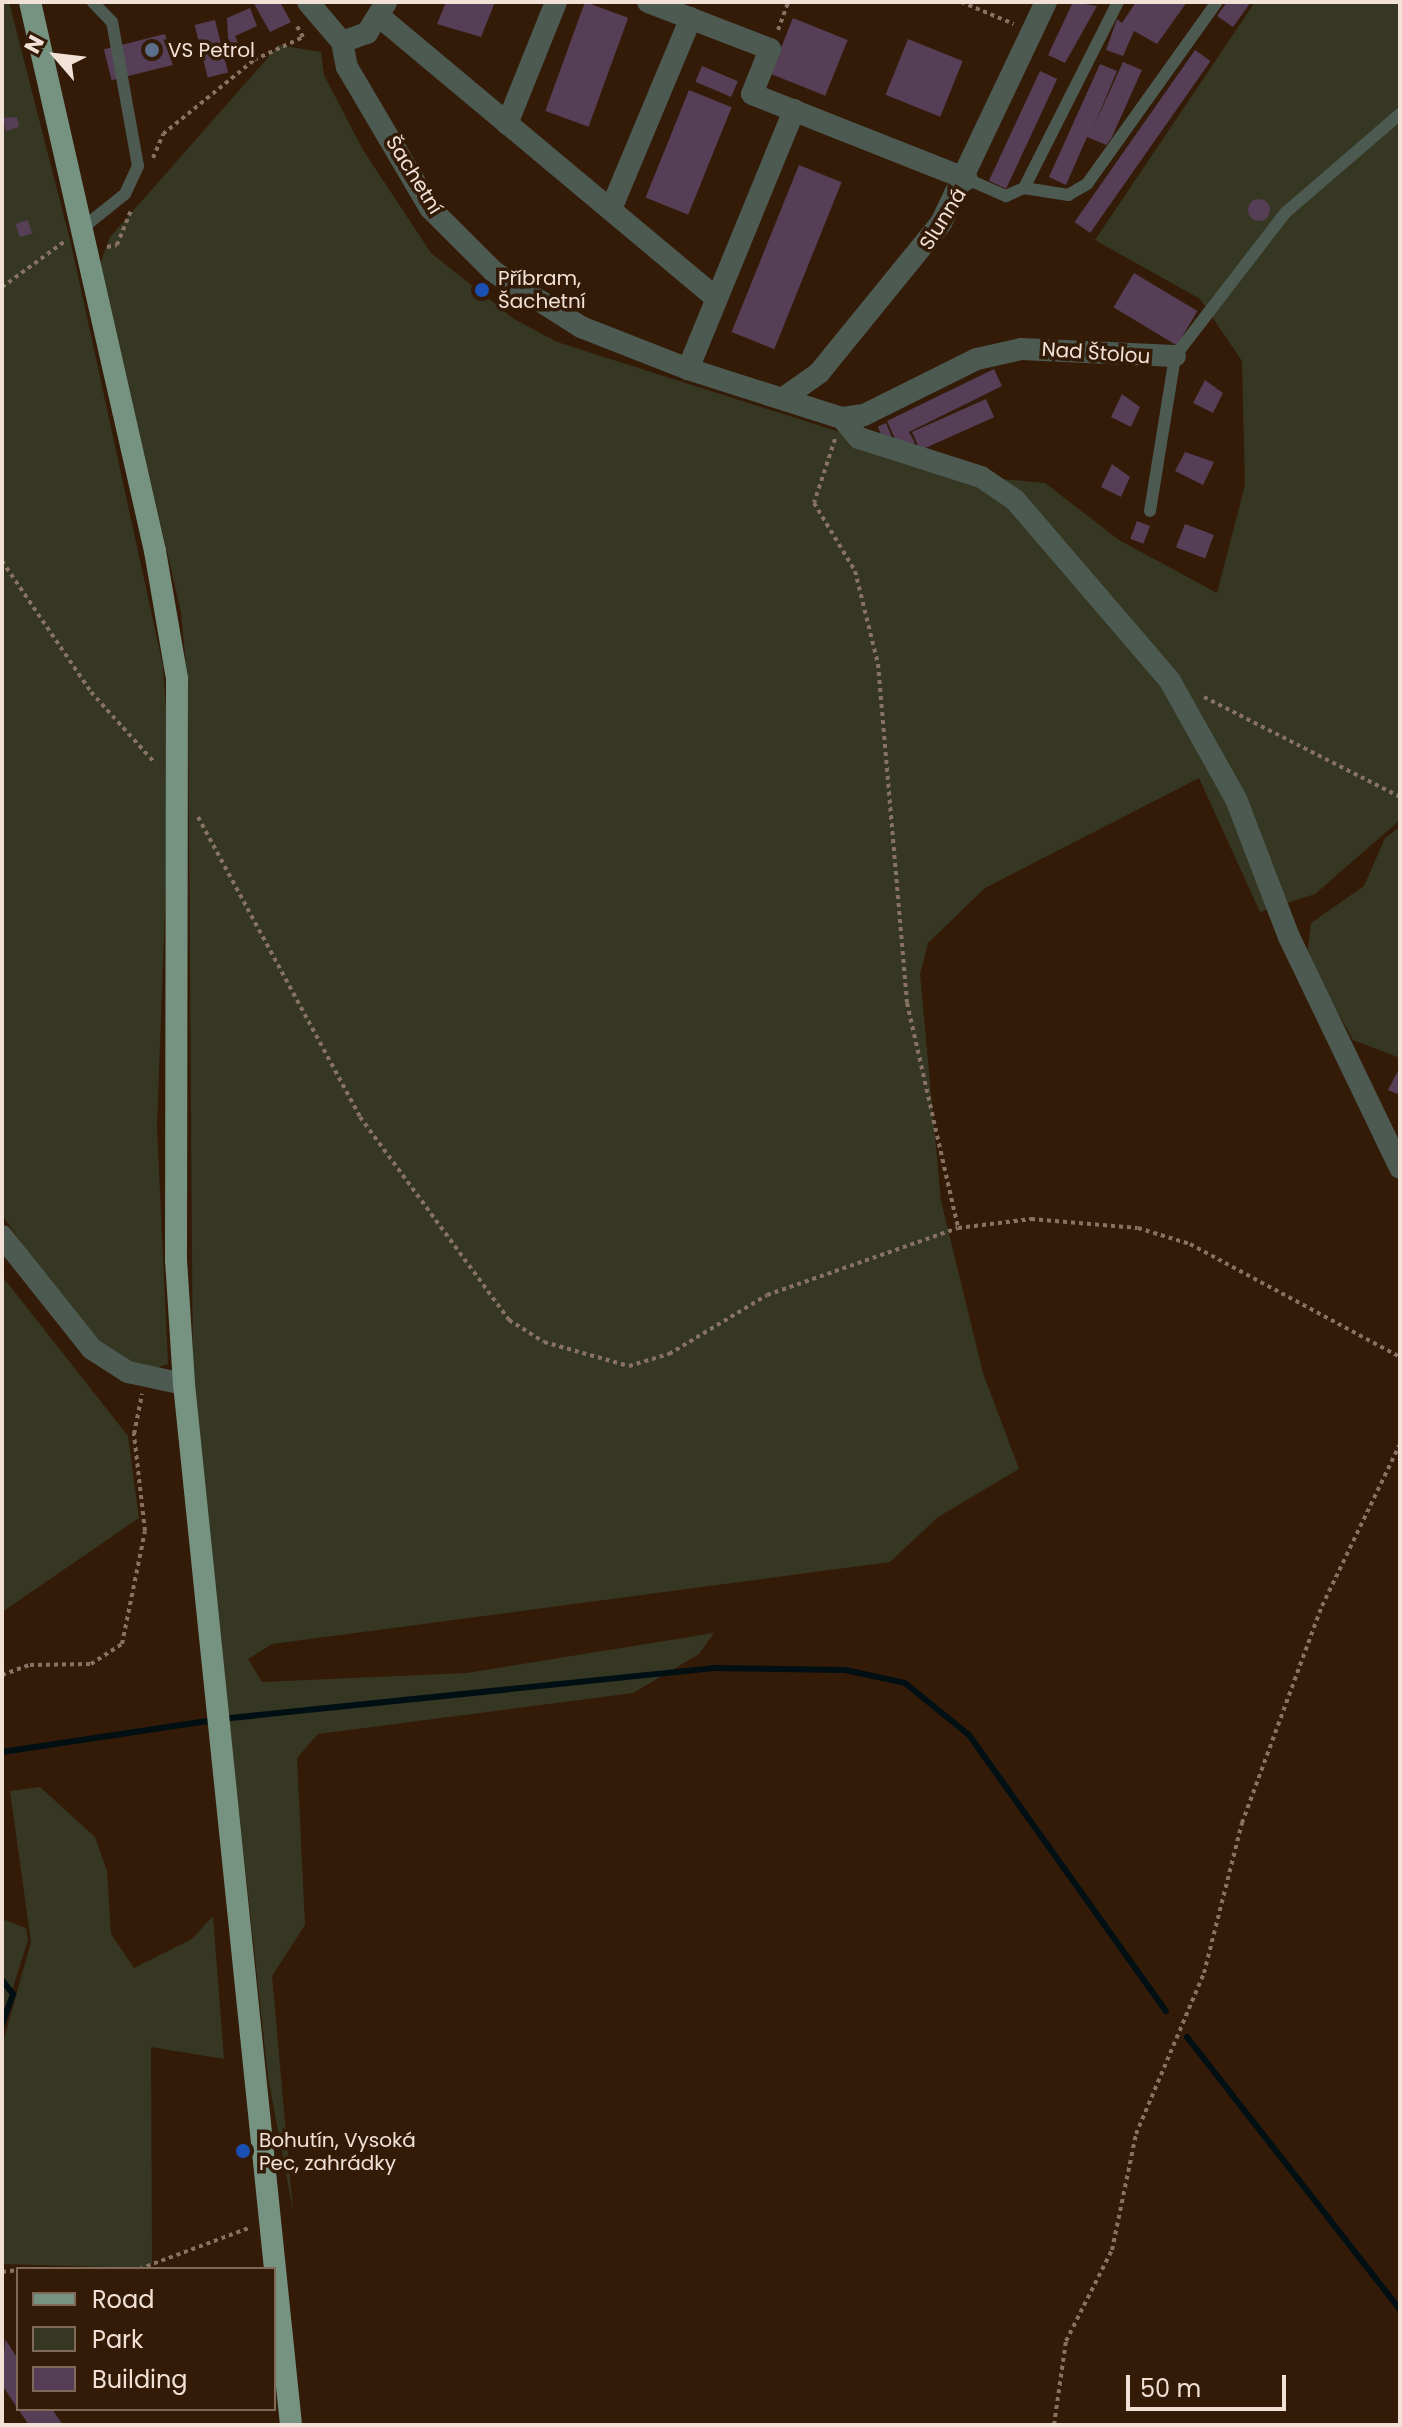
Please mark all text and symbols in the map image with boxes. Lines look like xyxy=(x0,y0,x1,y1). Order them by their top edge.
north arrow xyxy=(16,16,96,96)
text: N xyxy=(17,30,52,59)
place label: VS Petrol xyxy=(168,38,255,62)
marker: VS Petrol xyxy=(143,41,161,59)
street label: Šachetní xyxy=(381,131,447,219)
street label: Slunná xyxy=(915,184,971,254)
place label: Příbram, Šachetní xyxy=(498,266,586,313)
marker: Příbram, Šachetní xyxy=(473,281,491,299)
street label: Nad Štolou xyxy=(1041,337,1151,369)
place label: Bohutín, Vysoká Pec, zahrádky xyxy=(259,2128,416,2175)
marker: Bohutín, Vysoká Pec, zahrádky xyxy=(234,2142,252,2160)
legend xyxy=(16,2267,276,2411)
text: Road xyxy=(92,2283,154,2316)
text: Park xyxy=(92,2323,143,2356)
scale bar xyxy=(1130,2359,1290,2409)
text: Building xyxy=(92,2363,188,2396)
text: 50 m xyxy=(1140,2372,1201,2405)

